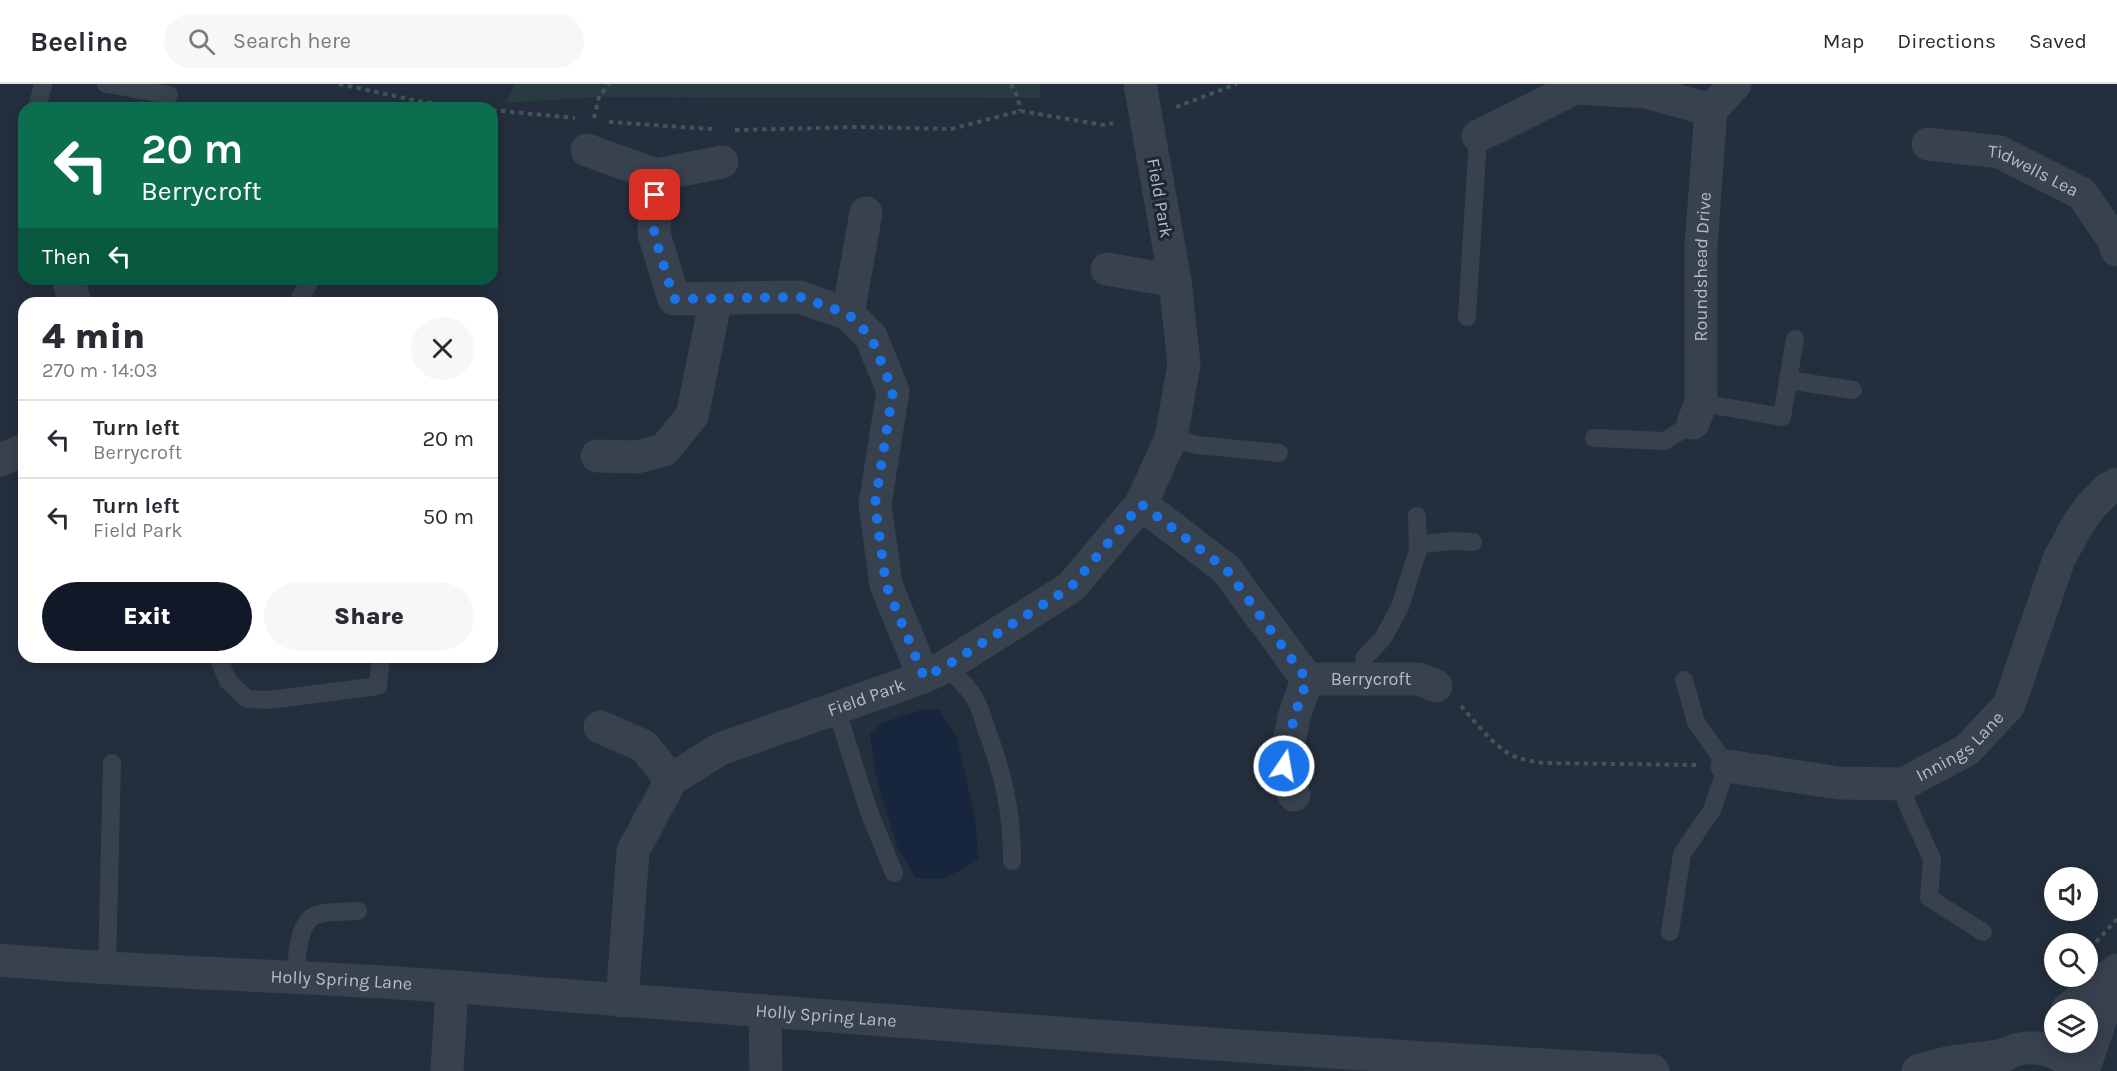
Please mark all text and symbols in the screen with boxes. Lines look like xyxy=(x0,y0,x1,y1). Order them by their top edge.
search box xyxy=(164,14,584,68)
text: Beeline xyxy=(30,25,128,58)
icon: search xyxy=(185,25,218,58)
text: Search here xyxy=(233,28,351,54)
text: Map xyxy=(1823,29,1864,53)
text: Directions xyxy=(1897,29,1996,53)
text: Saved xyxy=(2029,29,2087,53)
text: 20 m xyxy=(141,124,243,174)
icon: left xyxy=(42,126,120,204)
street label: Tidwells Lea xyxy=(1987,140,2082,201)
street label: Field Park xyxy=(1142,156,1178,240)
pin xyxy=(629,169,680,220)
text: Berrycroft xyxy=(141,175,262,207)
icon: arrive xyxy=(638,178,671,211)
street label: Roundshead Drive xyxy=(1690,191,1716,341)
icon: left xyxy=(103,240,136,273)
text: Then xyxy=(42,244,91,270)
text: 4 min xyxy=(42,315,145,357)
button: close xyxy=(411,317,474,380)
text: 270 m · 14:03 xyxy=(42,359,157,382)
text: Turn left xyxy=(93,415,180,441)
icon: left xyxy=(42,423,75,456)
text: 20 m xyxy=(422,426,474,452)
text: Berrycroft xyxy=(93,441,182,464)
text: Turn left xyxy=(93,493,180,519)
icon: left xyxy=(42,501,75,534)
text: 50 m xyxy=(423,504,474,530)
text: Field Park xyxy=(93,519,183,542)
button: Exit xyxy=(42,582,252,651)
button: Share xyxy=(264,582,474,651)
street label: Berrycroft xyxy=(1331,668,1411,690)
street label: Field Park xyxy=(825,674,908,721)
street label: Innings Lane xyxy=(1912,707,2008,786)
position arrow xyxy=(1252,734,1316,798)
map controls xyxy=(2044,867,2098,1053)
button: sound xyxy=(2044,867,2098,921)
button: search xyxy=(2044,933,2098,987)
street label: Holly Spring Lane xyxy=(270,965,413,995)
street label: Holly Spring Lane xyxy=(755,999,898,1032)
button: layers xyxy=(2044,999,2098,1053)

